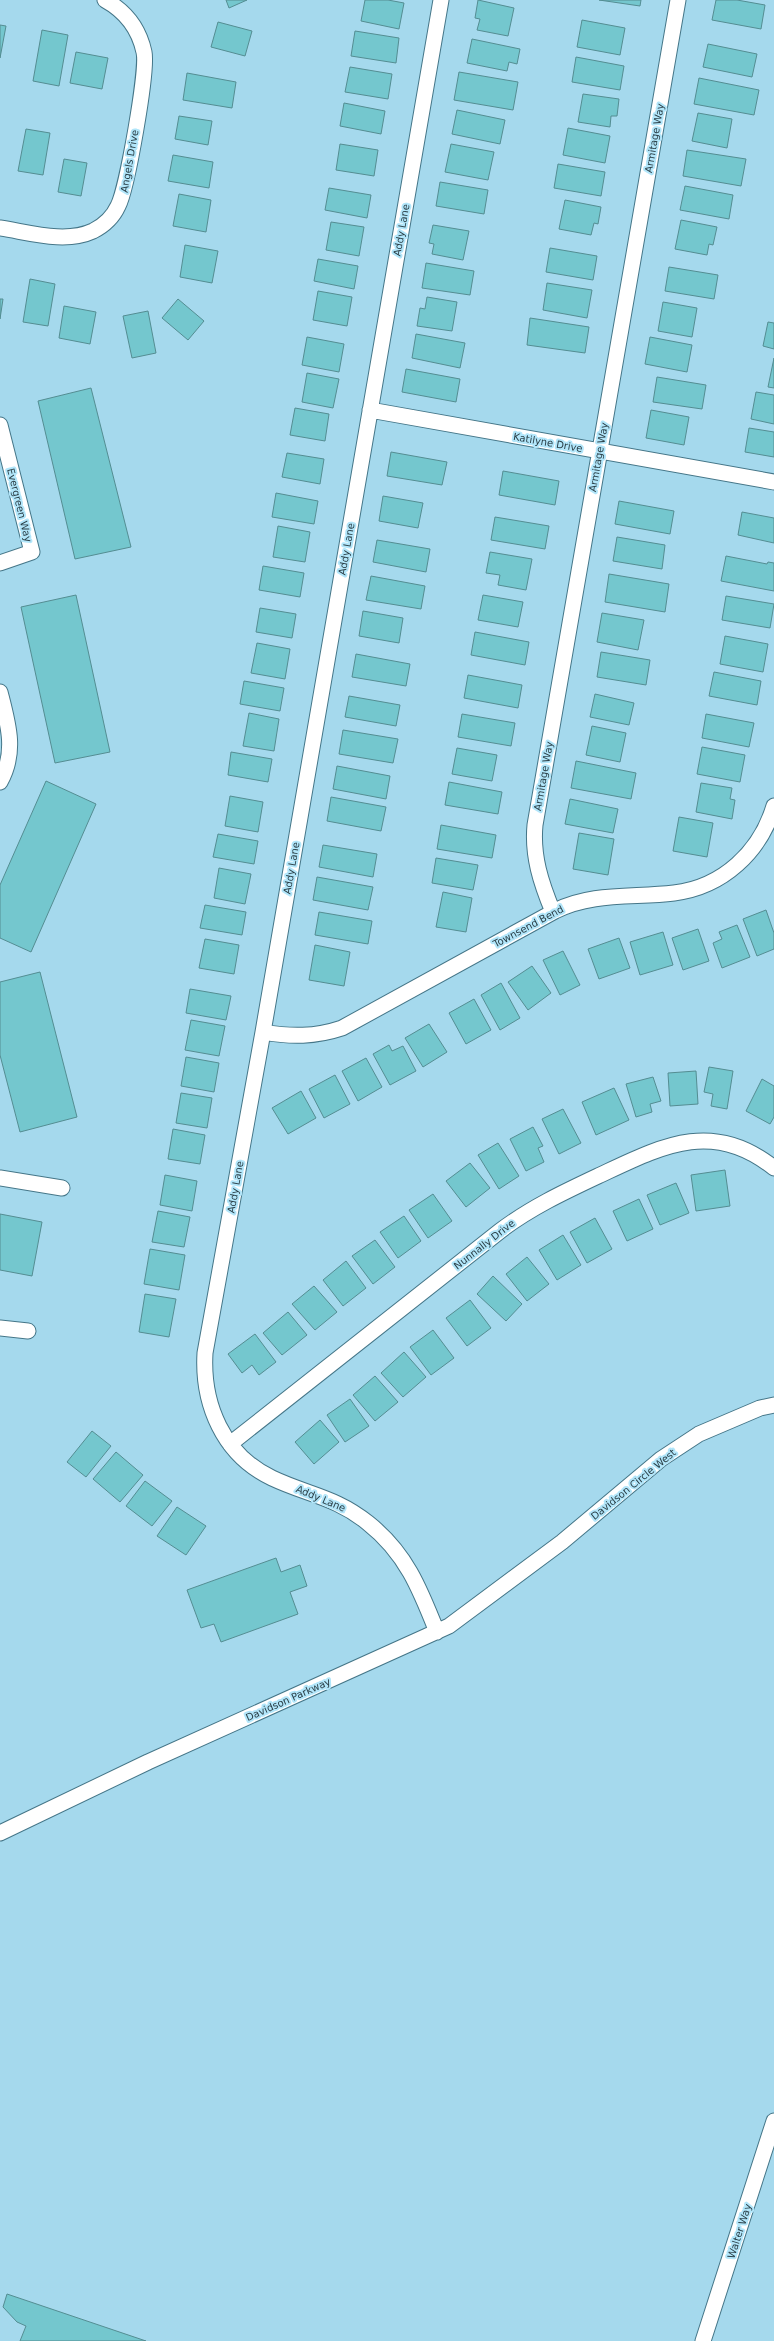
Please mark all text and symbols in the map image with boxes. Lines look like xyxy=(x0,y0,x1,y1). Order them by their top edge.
street label: Armitage Way xyxy=(643,102,666,174)
street label: Angels Drive xyxy=(119,129,140,193)
street label: Addy Lane xyxy=(392,203,411,257)
street label: Armitage Way xyxy=(587,421,610,493)
street label: Katilyne Drive xyxy=(512,431,583,454)
street label: Evergreen Way xyxy=(5,467,34,543)
street label: Addy Lane xyxy=(337,522,356,576)
street label: Armitage Way xyxy=(532,740,555,812)
street label: Addy Lane xyxy=(282,841,301,895)
street label: Townsend Bend xyxy=(490,903,565,950)
street label: Addy Lane xyxy=(226,1160,245,1214)
street label: Nunnally Drive xyxy=(452,1217,517,1271)
street label: Davidson Circle West xyxy=(589,1447,678,1522)
street label: Addy Lane xyxy=(294,1483,347,1514)
street label: Davidson Parkway xyxy=(244,1676,332,1723)
street label: Walter Way xyxy=(725,2202,754,2260)

